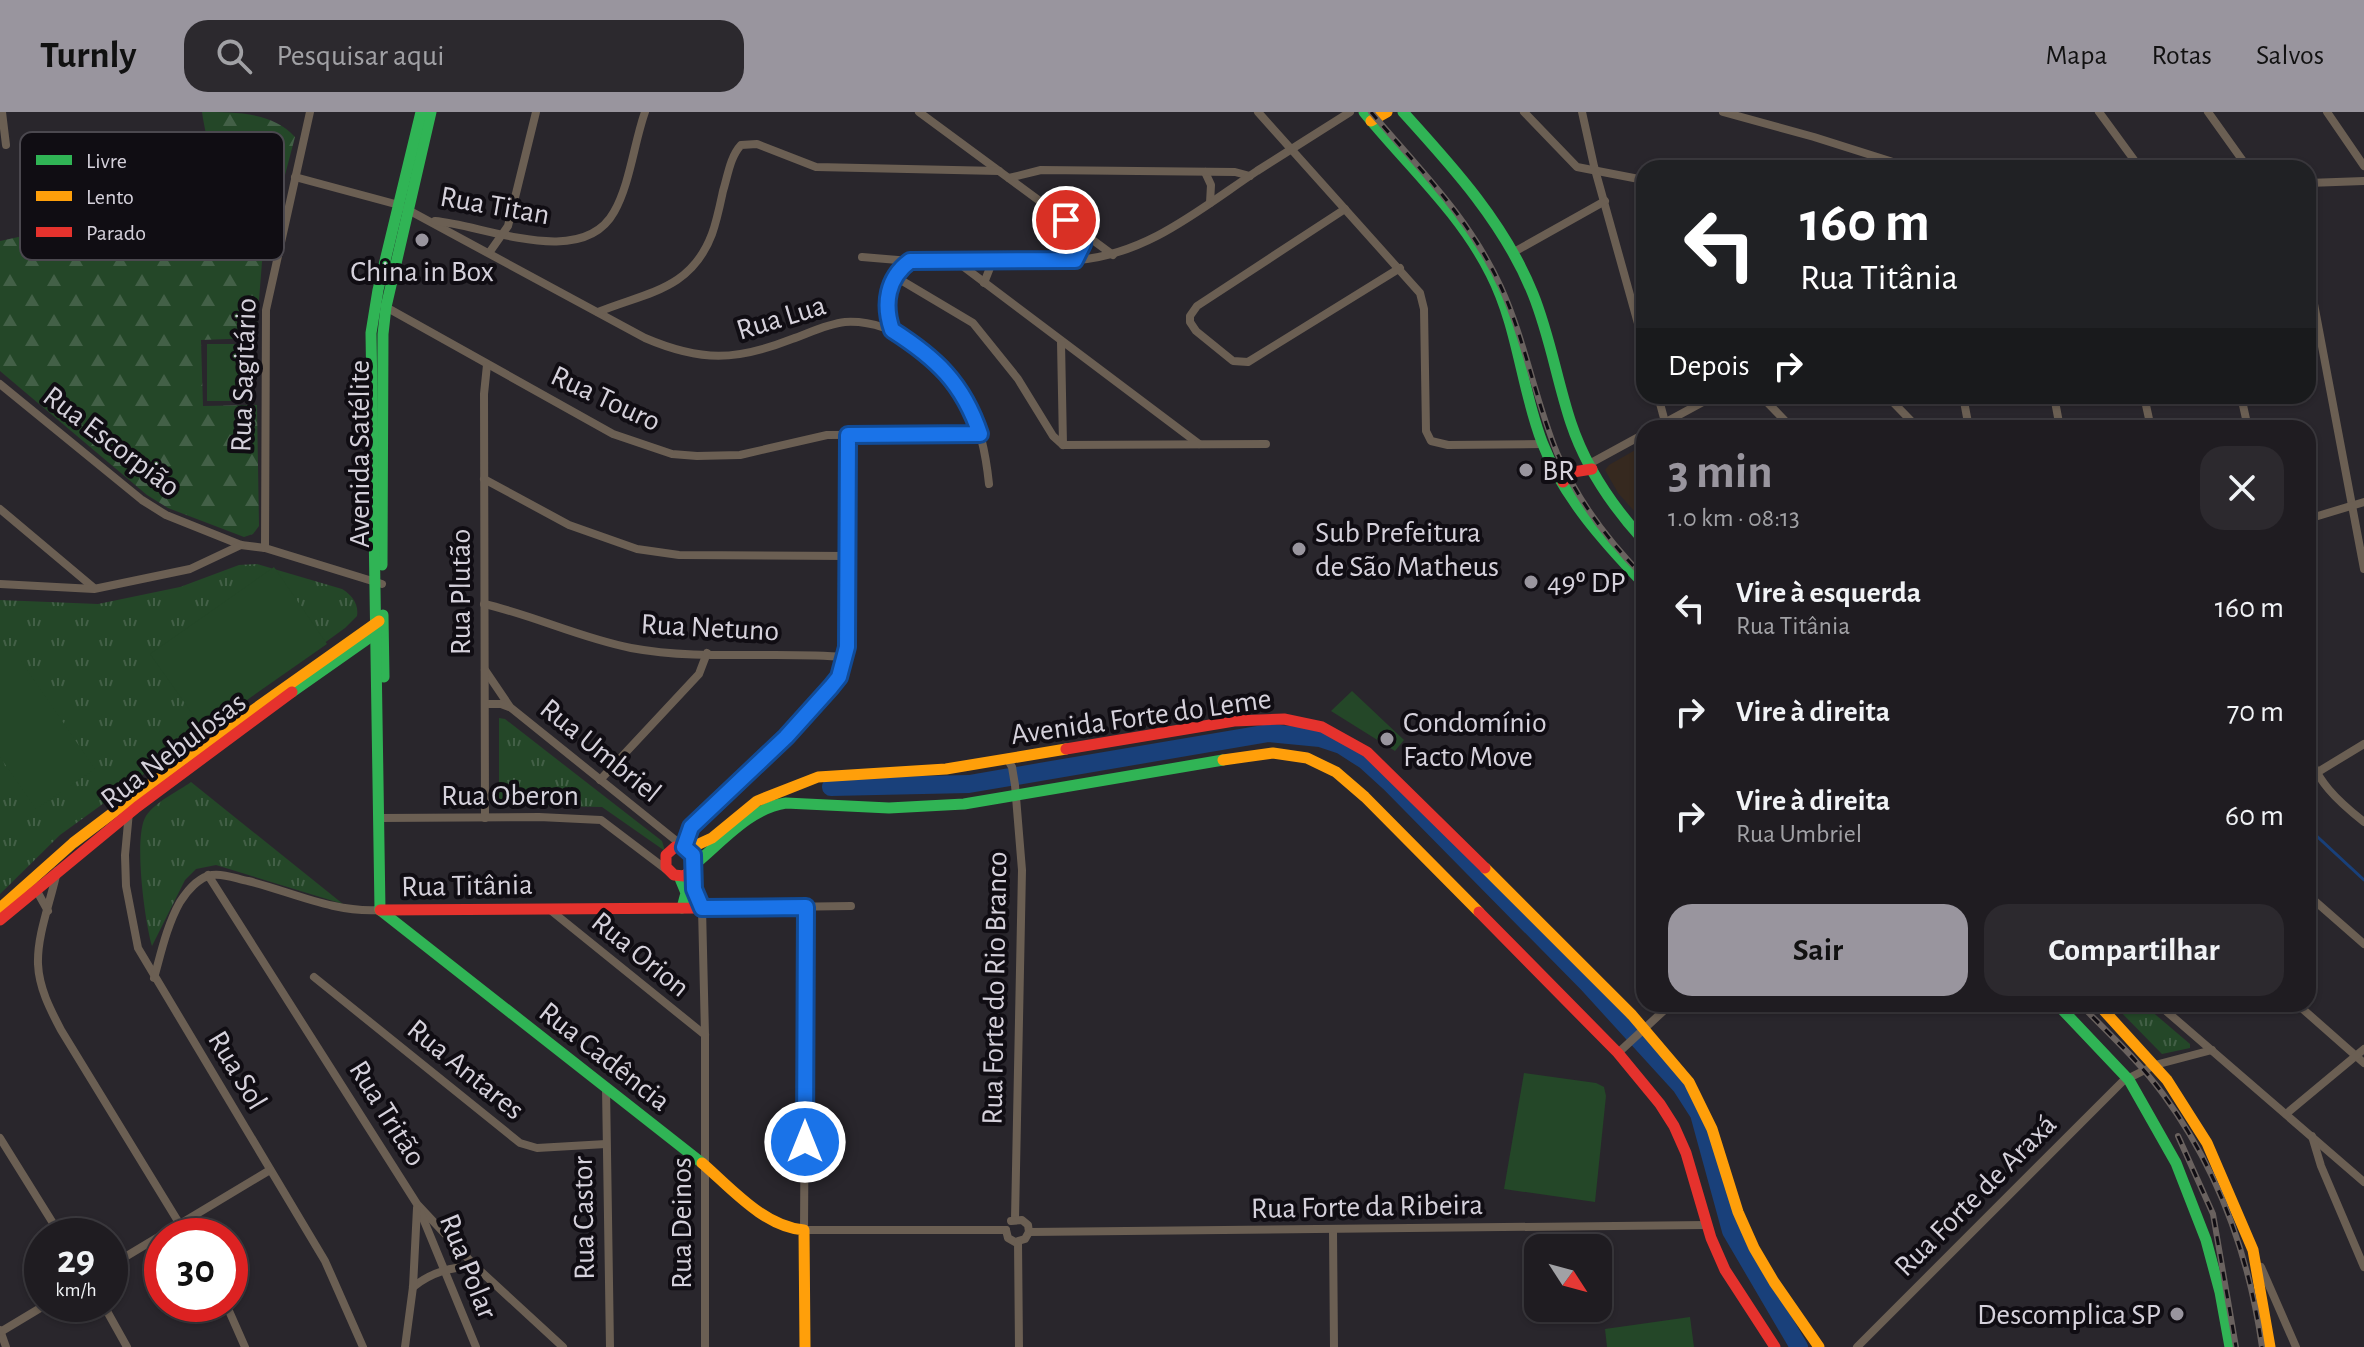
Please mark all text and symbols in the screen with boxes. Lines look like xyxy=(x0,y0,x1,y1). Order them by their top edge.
search box xyxy=(184,20,744,92)
icon: search xyxy=(212,34,256,78)
text: Turnly xyxy=(40,37,136,75)
text: Pesquisar aqui xyxy=(276,41,445,71)
text: Mapa xyxy=(2046,42,2107,70)
text: Rotas xyxy=(2151,42,2212,70)
text: Salvos xyxy=(2256,42,2324,70)
legend xyxy=(20,132,284,260)
text: Livre xyxy=(86,150,127,172)
street label: Rua Titan xyxy=(438,182,552,230)
text: Lento xyxy=(86,186,134,208)
pin xyxy=(1032,186,1100,254)
icon: left xyxy=(1668,192,1772,296)
text: 160 m xyxy=(1800,195,1930,251)
icon: arrive xyxy=(1044,198,1088,242)
text: Parado xyxy=(86,222,146,244)
marker: China in Box xyxy=(413,231,431,249)
place label: China in Box xyxy=(350,257,494,287)
text: Rua Titânia xyxy=(1800,260,1958,296)
street label: Rua Lua xyxy=(733,290,830,346)
street label: Rua Sagitário xyxy=(226,297,262,453)
icon: right xyxy=(1766,344,1810,388)
text: Depois xyxy=(1668,351,1750,381)
street label: Avenida Satélite xyxy=(345,360,375,548)
street label: Rua Touro xyxy=(546,361,665,437)
street label: Rua Escorpião xyxy=(37,381,185,503)
button: close xyxy=(2200,446,2284,530)
text: 3 min xyxy=(1668,449,1773,497)
place label: BR xyxy=(1542,456,1575,486)
marker: BR xyxy=(1517,461,1535,479)
text: 1.0 km · 08:13 xyxy=(1668,505,1800,531)
place label: Sub Prefeitura de São Matheus xyxy=(1315,518,1499,582)
street label: Rua Plutão xyxy=(446,529,476,655)
marker: Sub Prefeitura de São Matheus xyxy=(1290,540,1308,558)
place label: 49º DP xyxy=(1547,568,1626,598)
marker: 49º DP xyxy=(1522,573,1540,591)
text: Vire à esquerda xyxy=(1736,578,1921,608)
icon: left xyxy=(1668,586,1712,630)
text: 160 m xyxy=(2215,593,2284,623)
street label: Rua Netuno xyxy=(640,609,780,647)
text: Rua Titânia xyxy=(1736,613,1850,639)
street label: Avenida Forte do Leme xyxy=(1009,684,1273,750)
street label: Rua Nebulosas xyxy=(96,687,252,815)
icon: right xyxy=(1668,690,1712,734)
street label: Rua Umbriel xyxy=(534,693,666,808)
text: Vire à direita xyxy=(1736,697,1890,727)
text: 70 m xyxy=(2227,697,2284,727)
place label: Condomínio Facto Move xyxy=(1403,708,1547,772)
marker: Condomínio Facto Move xyxy=(1378,730,1396,748)
street label: Rua Oberon xyxy=(441,781,579,811)
text: Vire à direita xyxy=(1736,786,1890,816)
icon: right xyxy=(1668,794,1712,838)
text: 60 m xyxy=(2225,801,2284,831)
text: Rua Umbriel xyxy=(1736,821,1862,847)
street label: Rua Forte do Rio Branco xyxy=(978,851,1012,1125)
street label: Rua Titânia xyxy=(401,870,533,902)
button: Sair xyxy=(1668,904,1968,996)
button: Compartilhar xyxy=(1984,904,2284,996)
street label: Rua Orion xyxy=(586,907,695,1003)
street label: Rua Cadência xyxy=(533,997,676,1117)
street label: Rua Antares xyxy=(401,1014,529,1126)
street label: Rua Sol xyxy=(202,1026,272,1115)
street label: Rua Tritão xyxy=(343,1056,431,1172)
position arrow xyxy=(763,1100,847,1184)
street label: Rua Forte de Araxá xyxy=(1889,1109,2062,1282)
street label: Rua Castor xyxy=(568,1155,600,1280)
street label: Rua Deinos xyxy=(667,1157,697,1289)
street label: Rua Forte da Ribeira xyxy=(1251,1190,1483,1224)
street label: Rua Polar xyxy=(434,1210,503,1323)
speed limit sign: 30 xyxy=(144,1218,248,1322)
north arrow xyxy=(1524,1234,1612,1322)
map controls xyxy=(1524,1234,1612,1322)
text: 29 xyxy=(57,1240,95,1280)
text: km/h xyxy=(55,1280,97,1300)
place label: Descomplica SP xyxy=(1977,1300,2161,1330)
marker: Descomplica SP xyxy=(2168,1305,2186,1323)

